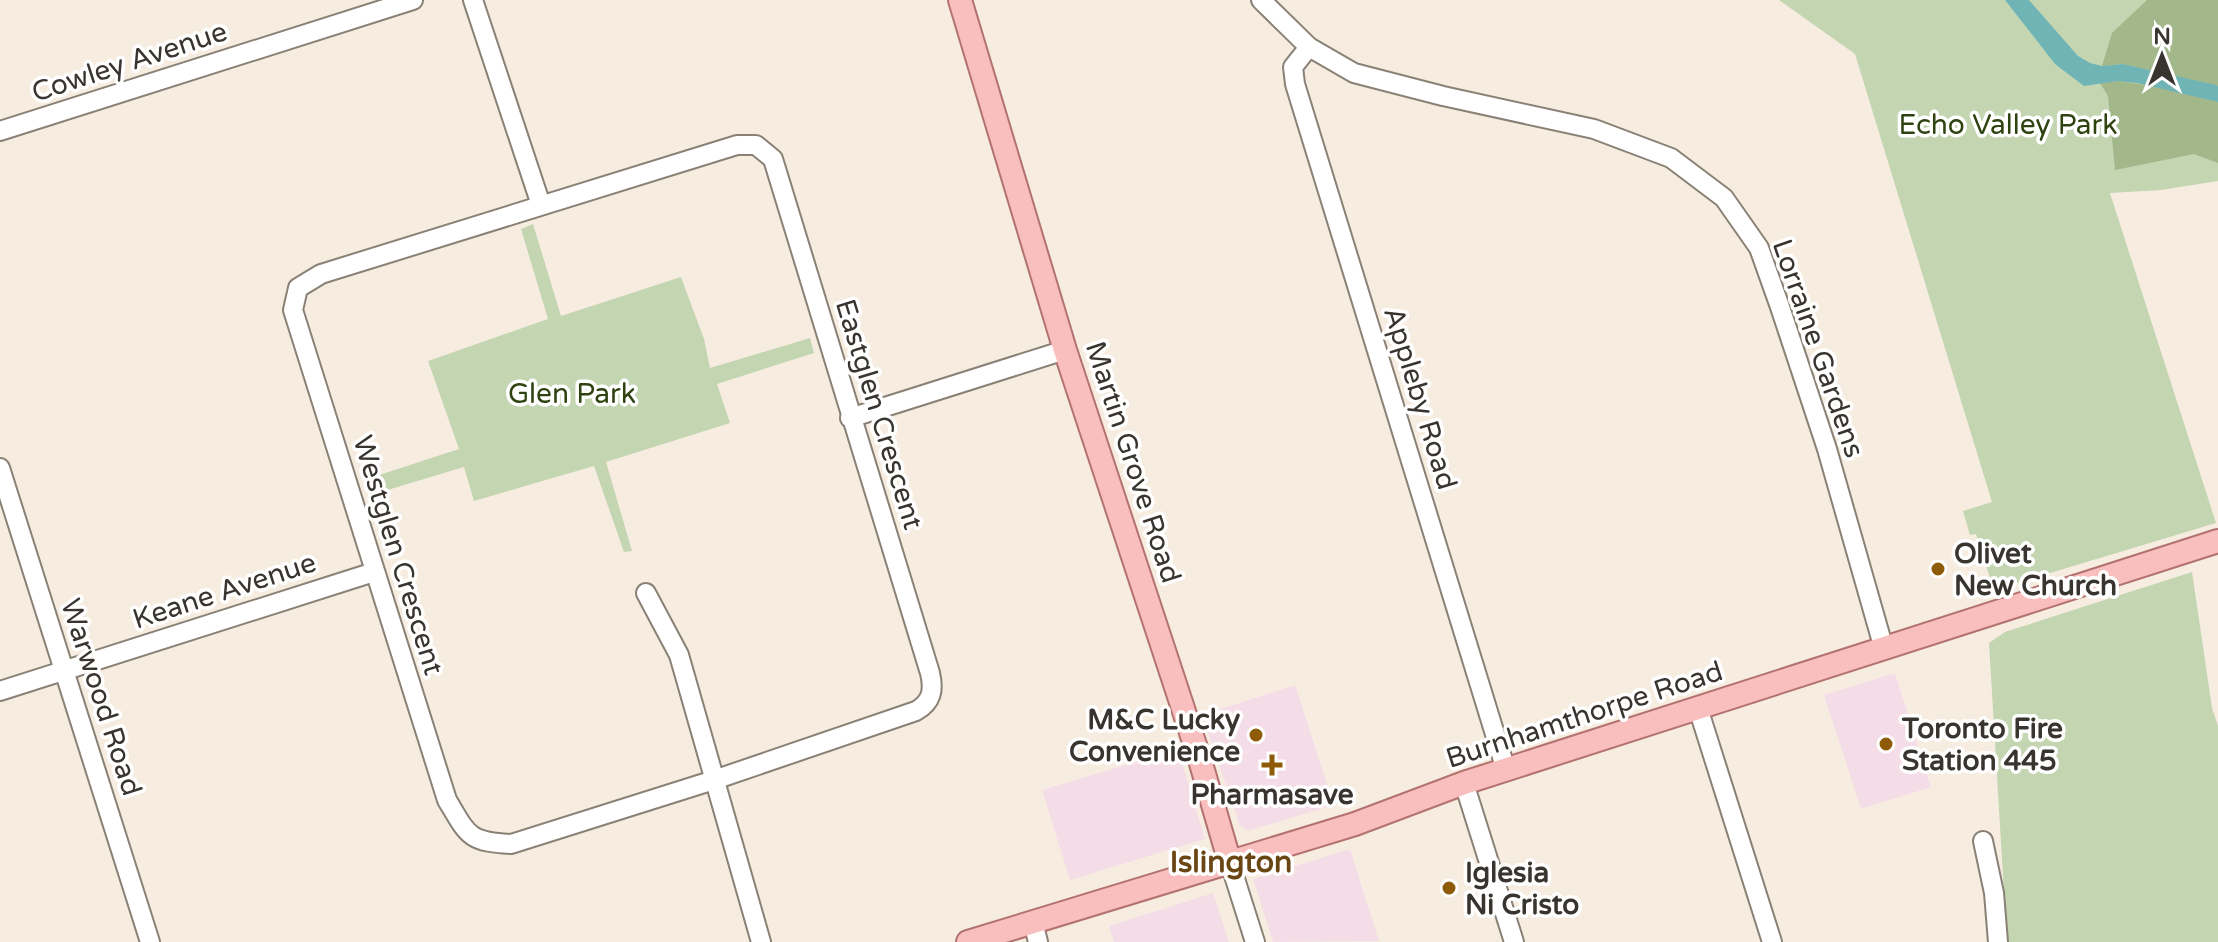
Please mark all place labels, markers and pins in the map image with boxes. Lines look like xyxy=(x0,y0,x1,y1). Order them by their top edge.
place label: Olivet New Church xyxy=(1954,537,2117,603)
marker: Olivet New Church xyxy=(1929,560,1947,578)
place label: M&C Lucky Convenience xyxy=(1069,703,1240,769)
place label: Toronto Fire Station 445 xyxy=(1901,712,2063,778)
marker: M&C Lucky Convenience xyxy=(1247,726,1265,744)
marker: Toronto Fire Station 445 xyxy=(1877,735,1895,753)
marker: Pharmasave xyxy=(1263,756,1281,774)
place label: Pharmasave xyxy=(1190,778,1354,812)
place label: Iglesia Ni Cristo xyxy=(1465,856,1579,922)
marker: Iglesia Ni Cristo xyxy=(1440,879,1458,897)

